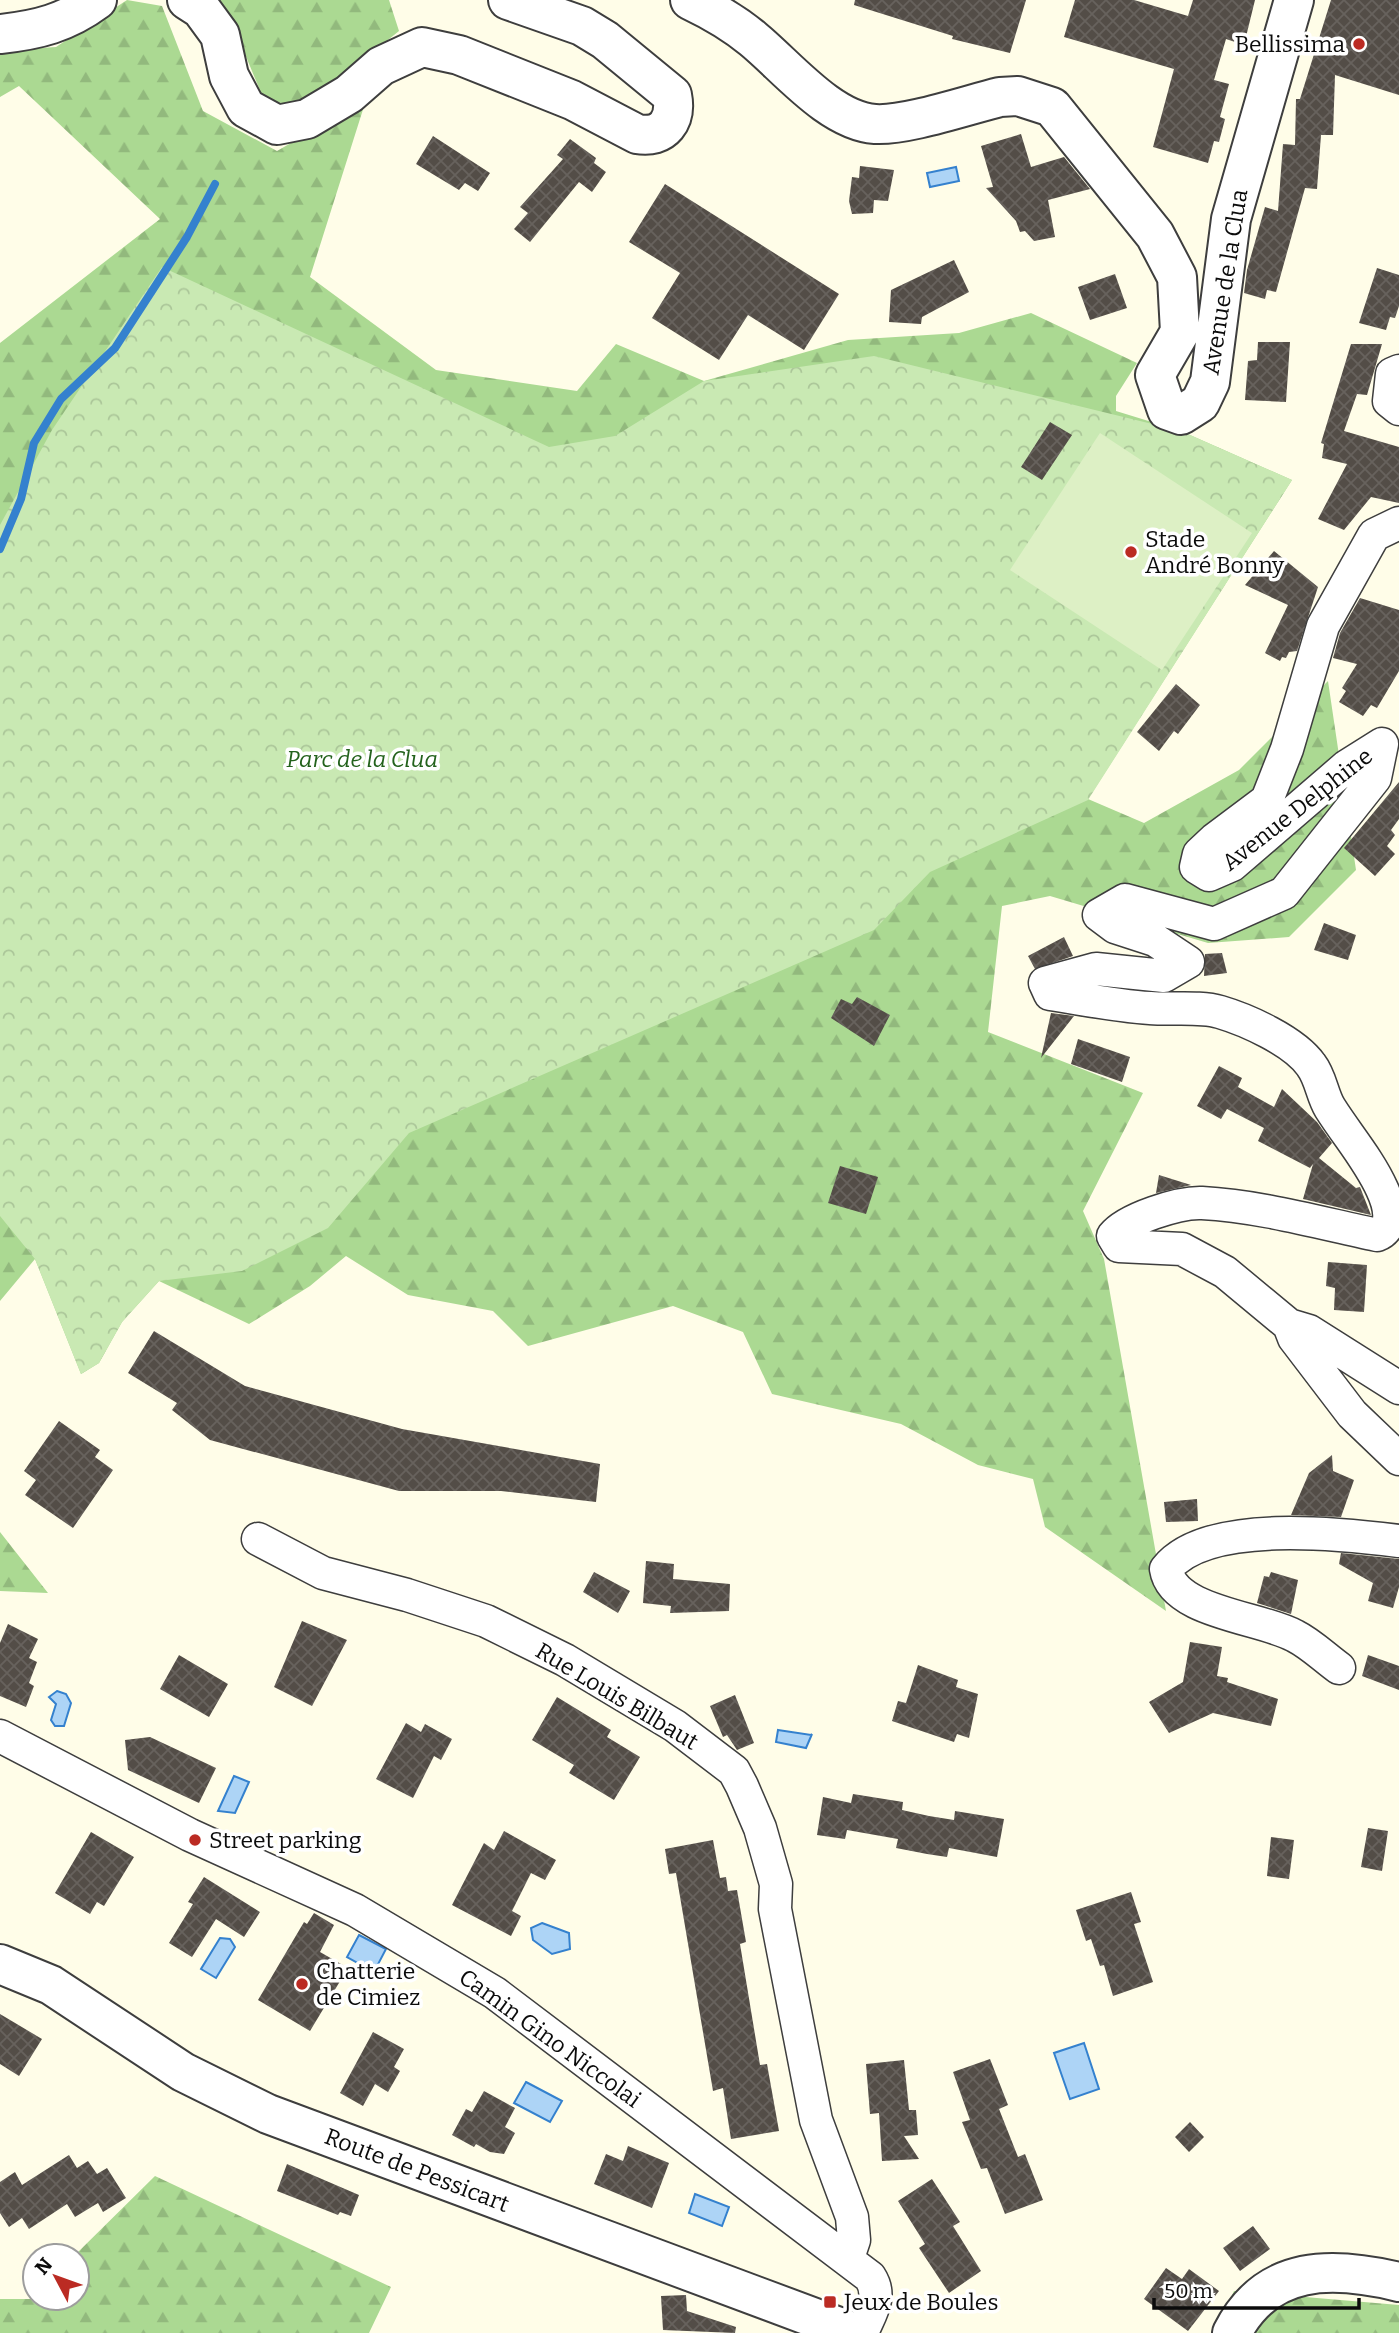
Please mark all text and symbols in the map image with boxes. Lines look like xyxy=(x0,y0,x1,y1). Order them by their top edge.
place label: Bellissima xyxy=(1234,30,1345,58)
marker: Bellissima xyxy=(1351,36,1367,52)
street label: Avenue de la Clua xyxy=(1197,187,1254,377)
place label: Stade André Bonny xyxy=(1145,525,1285,579)
marker: Stade André Bonny xyxy=(1123,544,1139,560)
street label: Avenue Delphine xyxy=(1216,742,1378,876)
park label: Parc de la Clua xyxy=(286,745,438,773)
street label: Rue Louis Bilbaut xyxy=(531,1636,703,1756)
place label: Street parking xyxy=(209,1826,362,1854)
marker: Street parking xyxy=(187,1832,203,1848)
place label: Chatterie de Cimiez xyxy=(316,1957,420,2011)
street label: Camin Gino Niccolai xyxy=(454,1963,646,2113)
marker: Chatterie de Cimiez xyxy=(294,1976,310,1992)
street label: Route de Pessicart xyxy=(321,2122,513,2218)
north arrow xyxy=(21,2242,91,2312)
text: N xyxy=(30,2253,57,2279)
scale bar xyxy=(1154,2266,1359,2310)
text: 50 m xyxy=(1164,2278,1213,2304)
place label: Jeux de Boules xyxy=(843,2288,998,2316)
marker: Jeux de Boules xyxy=(822,2294,838,2310)

